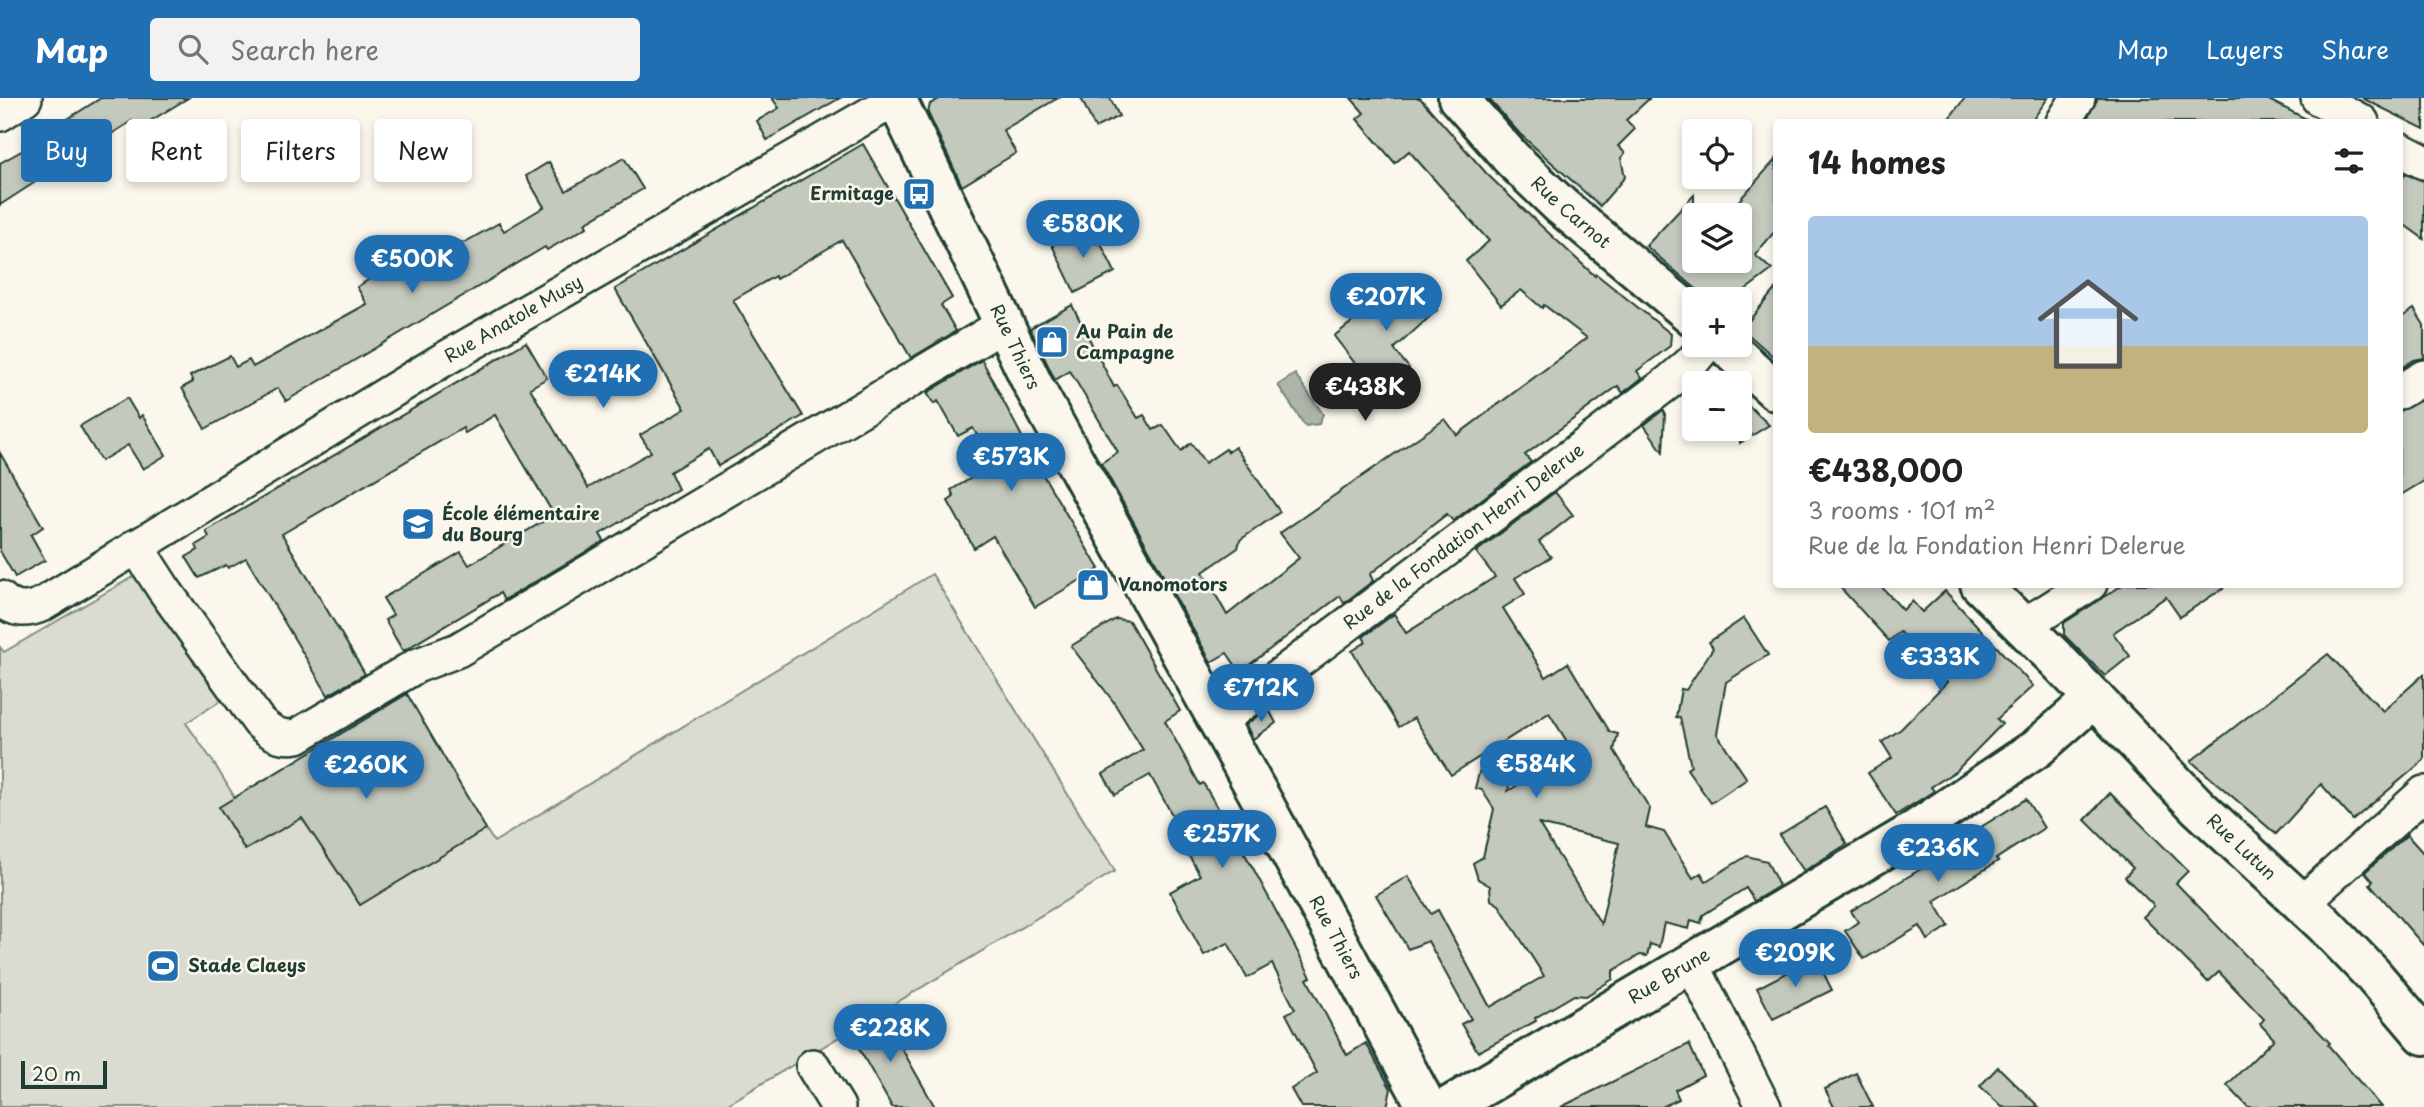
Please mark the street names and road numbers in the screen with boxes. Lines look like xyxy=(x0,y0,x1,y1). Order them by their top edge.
street label: Rue Carnot xyxy=(1526,169,1617,254)
street label: Rue Anatole Musy xyxy=(439,267,587,368)
street label: Rue Thiers xyxy=(984,299,1048,394)
street label: Rue de la Fondation Henri Delerue xyxy=(1337,436,1589,635)
street label: Rue Lutun xyxy=(2201,807,2283,885)
street label: Rue Thiers xyxy=(1303,890,1371,983)
street label: Rue Brune xyxy=(1623,940,1715,1010)

